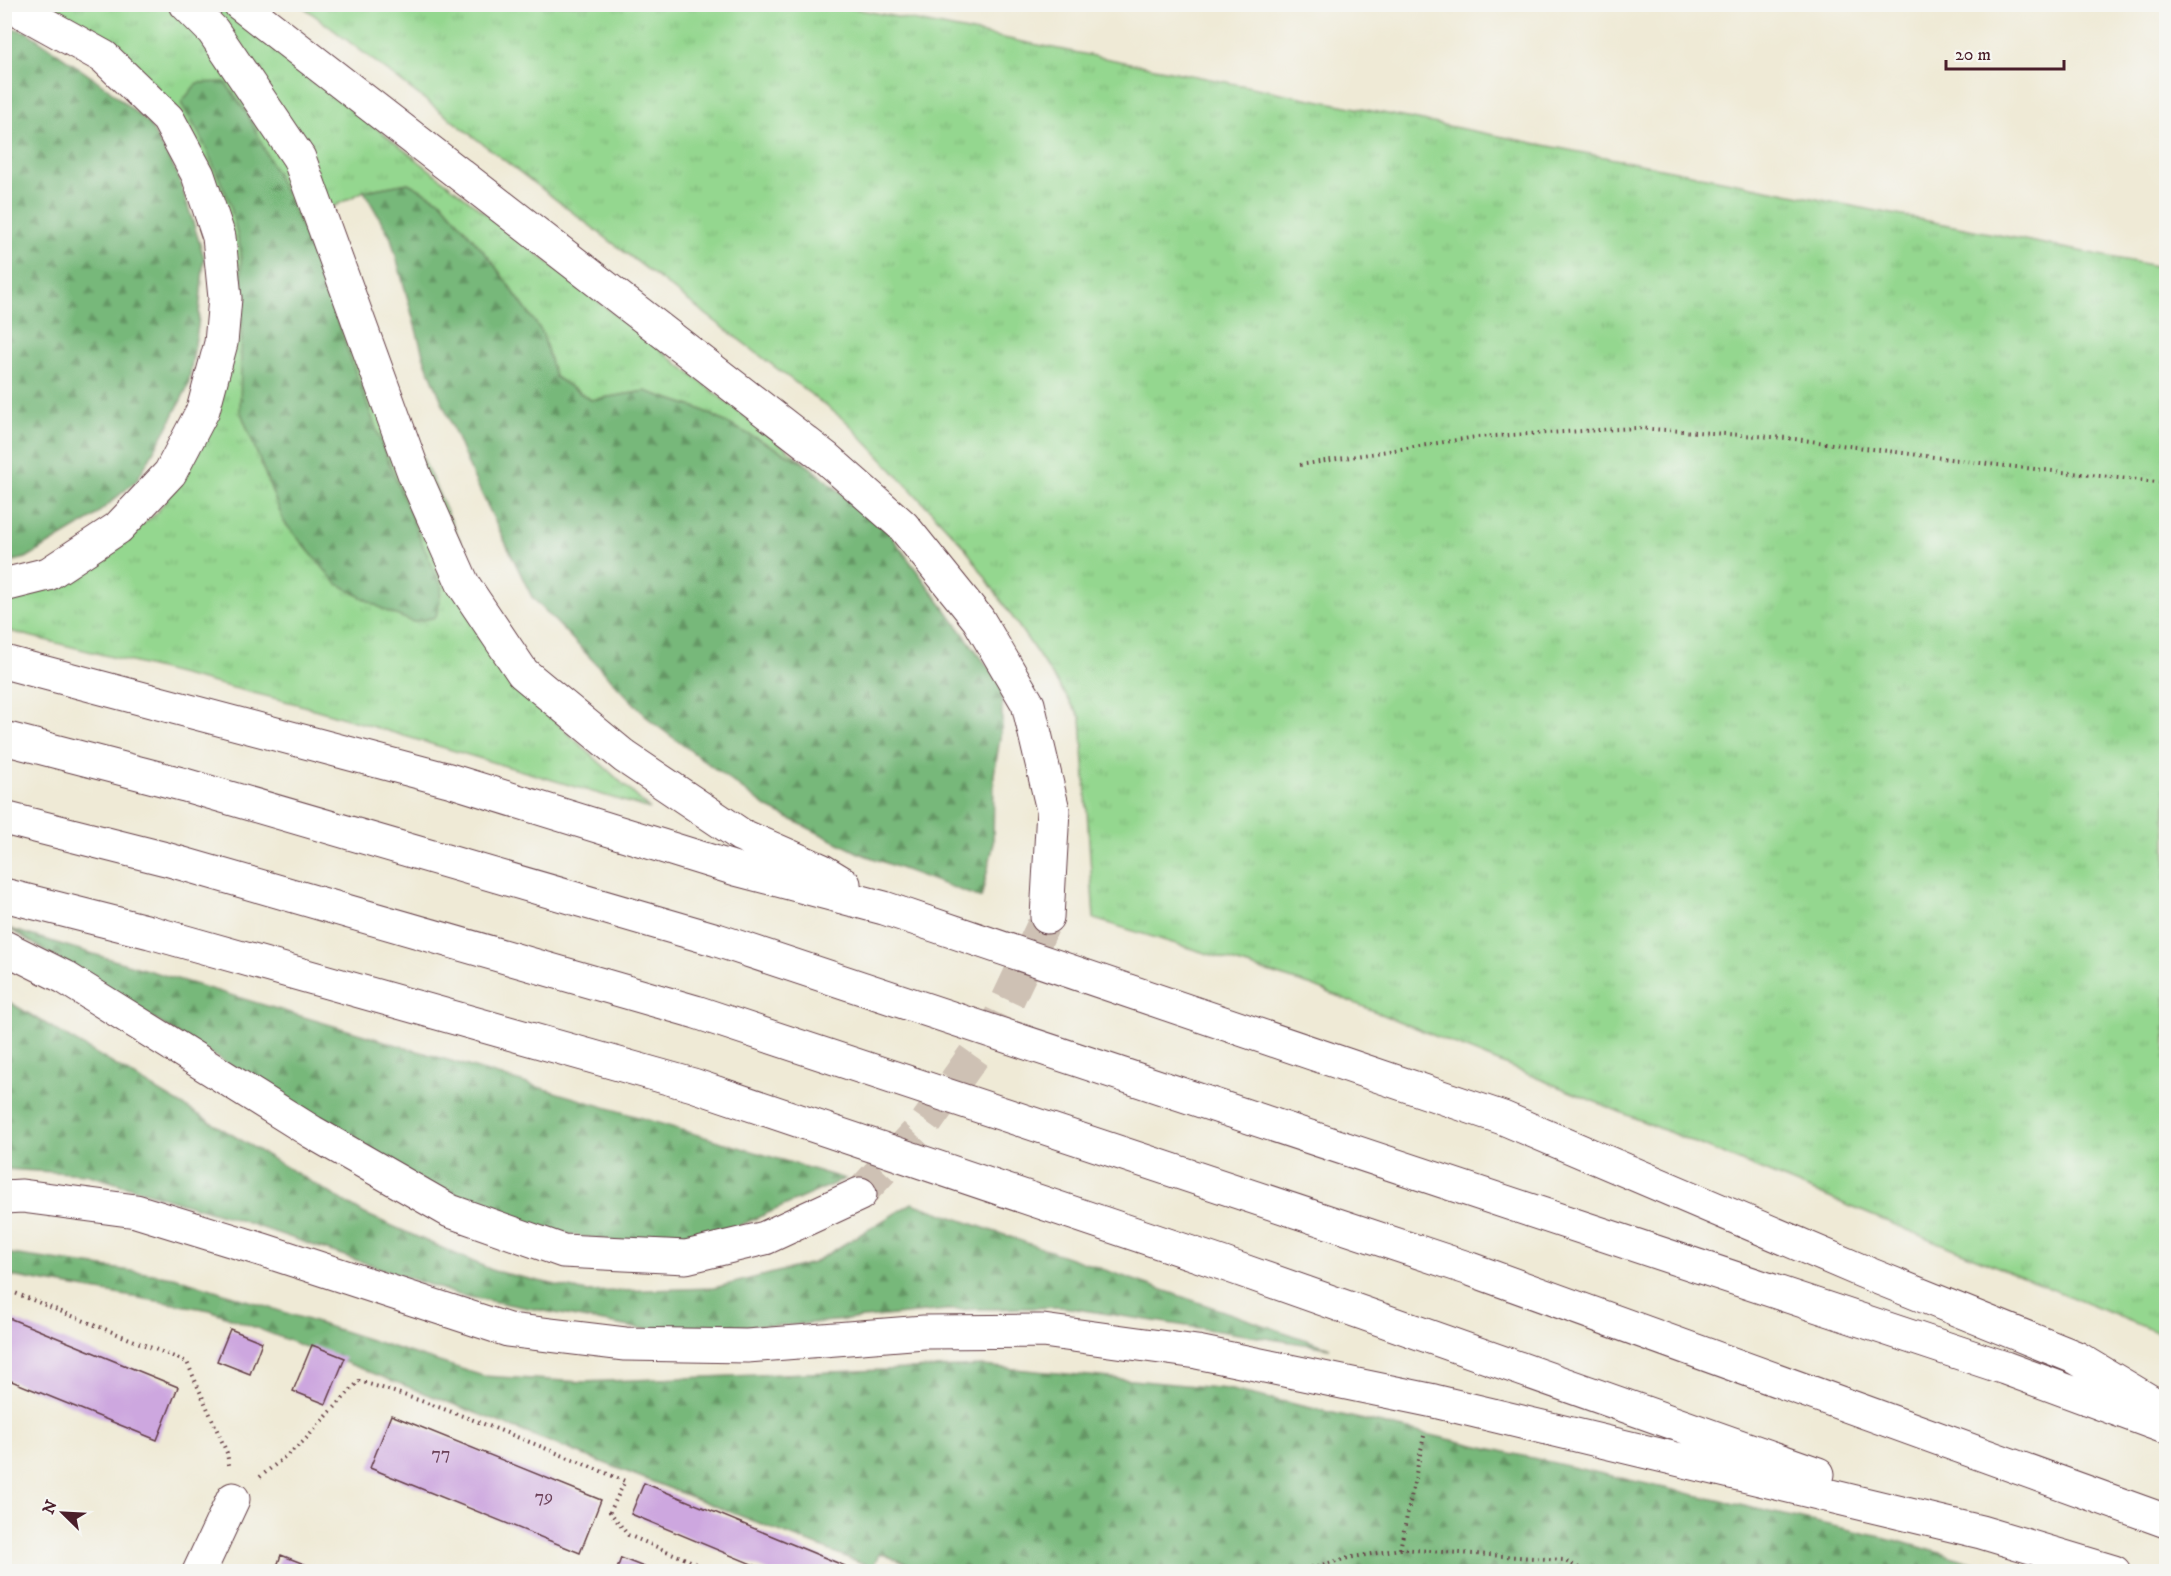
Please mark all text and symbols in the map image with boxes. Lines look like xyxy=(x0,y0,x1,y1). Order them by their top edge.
scale bar xyxy=(1946,33,2064,71)
text: 20 m xyxy=(1955,44,1991,66)
house number: 77 xyxy=(432,1443,450,1465)
north arrow xyxy=(33,1483,93,1543)
house number: 79 xyxy=(535,1486,553,1508)
text: N xyxy=(38,1497,62,1517)

